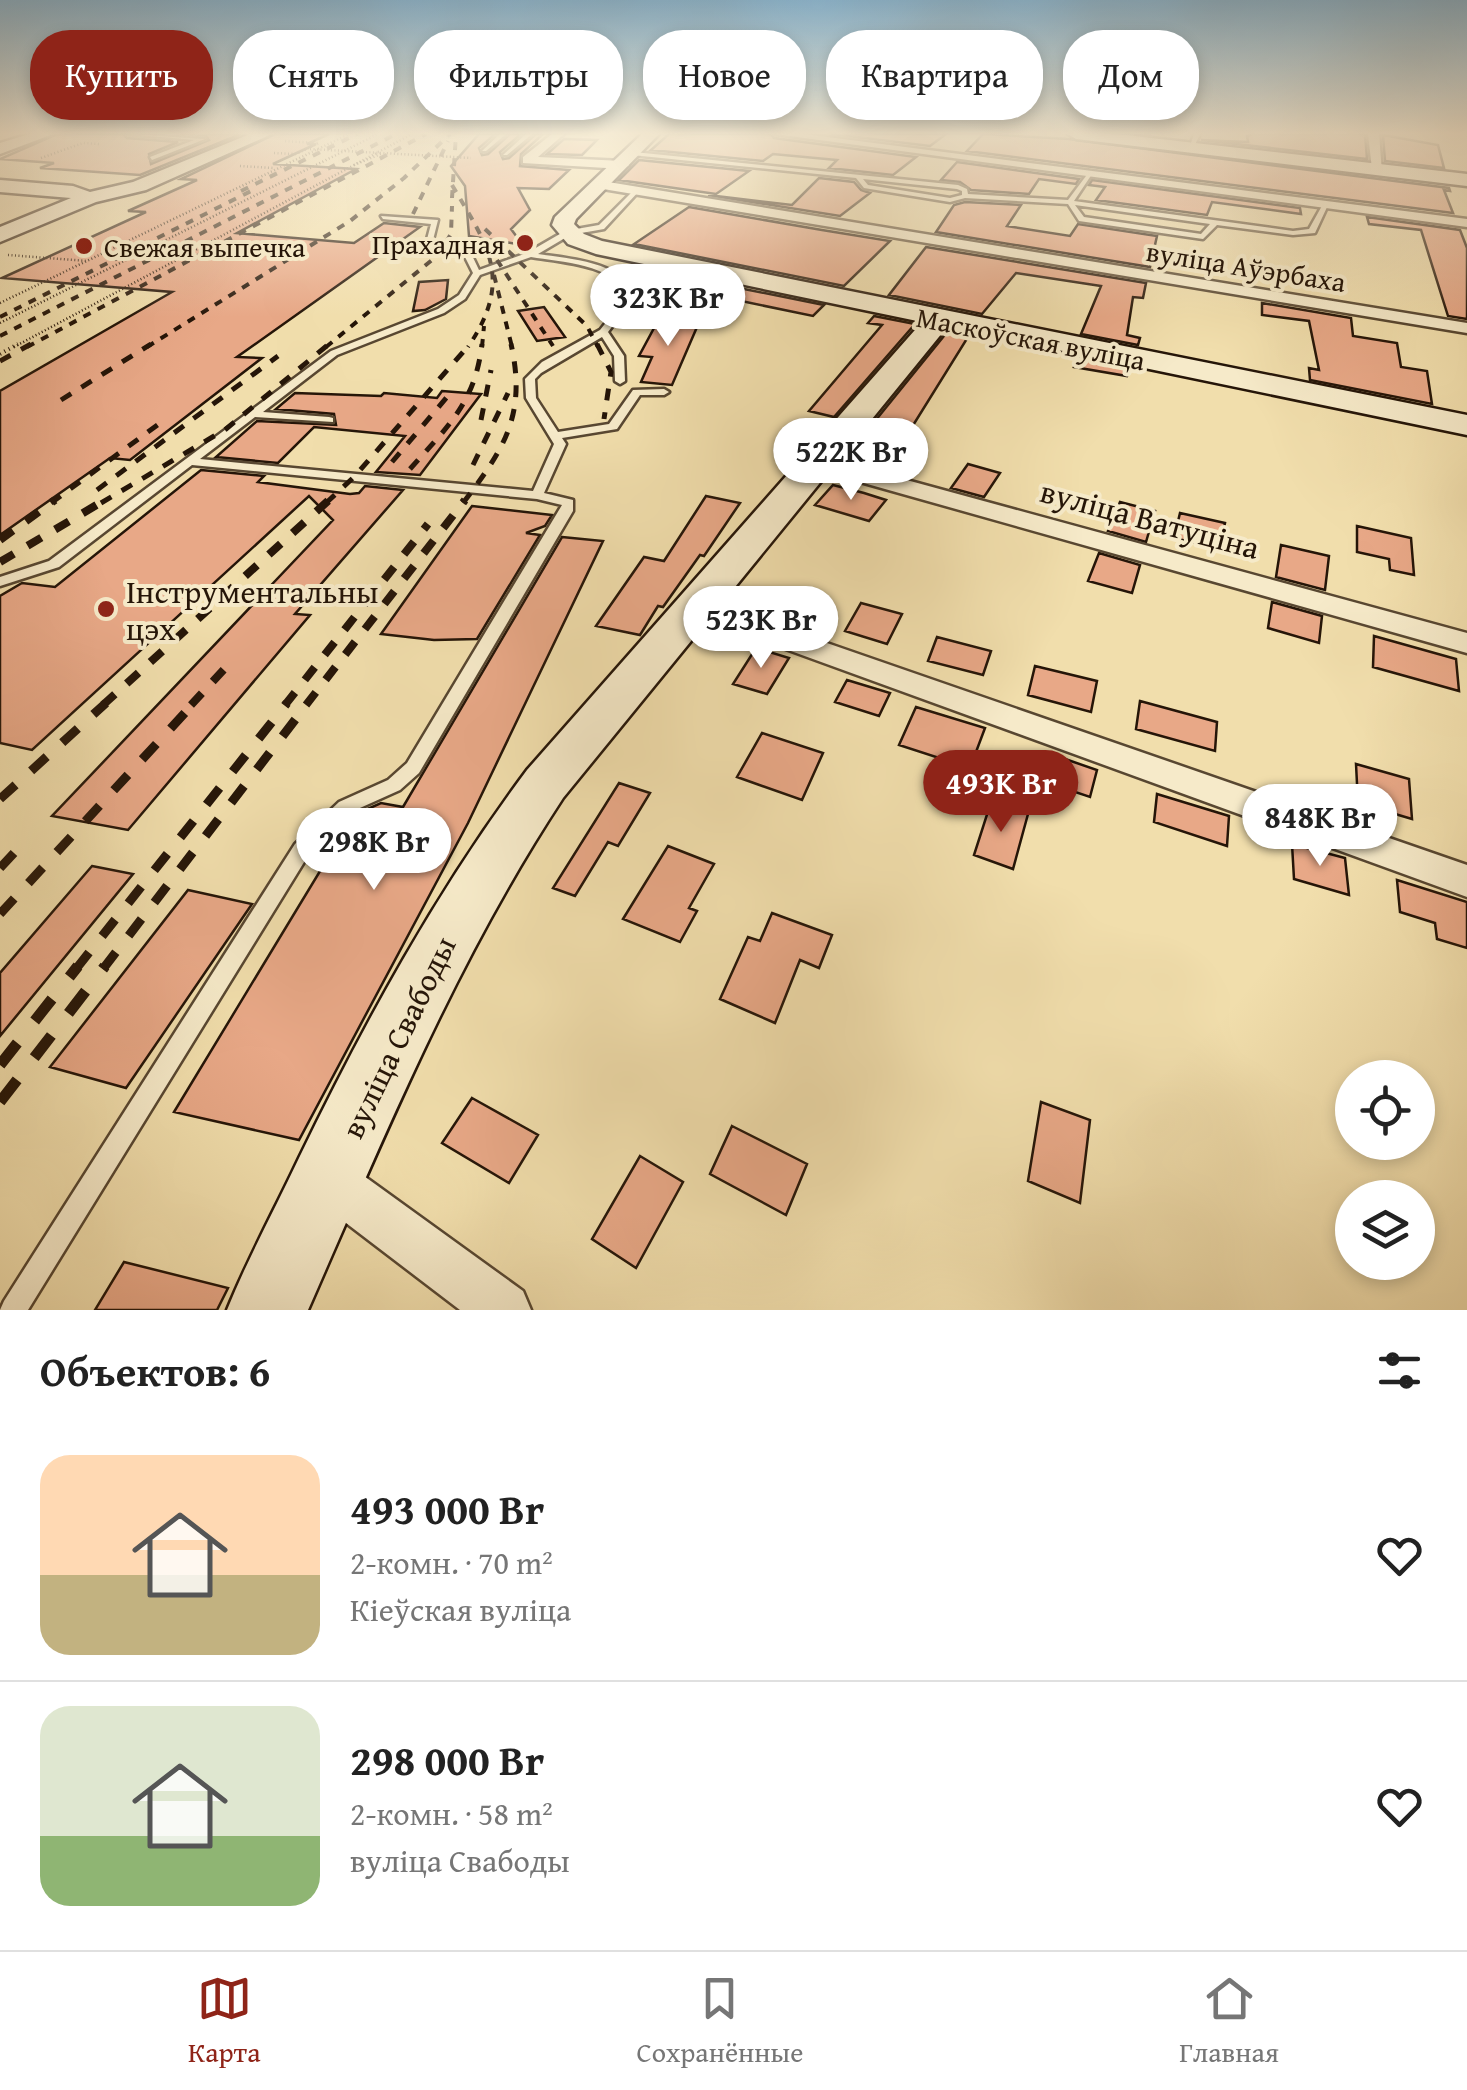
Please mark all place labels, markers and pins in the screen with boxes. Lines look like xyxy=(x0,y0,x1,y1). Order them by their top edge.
place label: Прахадная xyxy=(372,223,505,264)
place label: Свежая выпечка xyxy=(104,226,306,267)
marker: Прахадная xyxy=(514,232,536,254)
marker: Свежая выпечка xyxy=(73,235,95,257)
pin: 323K Br xyxy=(576,264,760,349)
pin: 522K Br xyxy=(759,418,943,503)
place label: Інструментальны цэх xyxy=(126,568,378,652)
pin: 523K Br xyxy=(669,586,853,671)
marker: Інструментальны цэх xyxy=(95,598,117,620)
pin: 493K Br xyxy=(909,750,1093,835)
pin: 848K Br xyxy=(1228,784,1412,869)
pin: 298K Br xyxy=(282,808,466,893)

